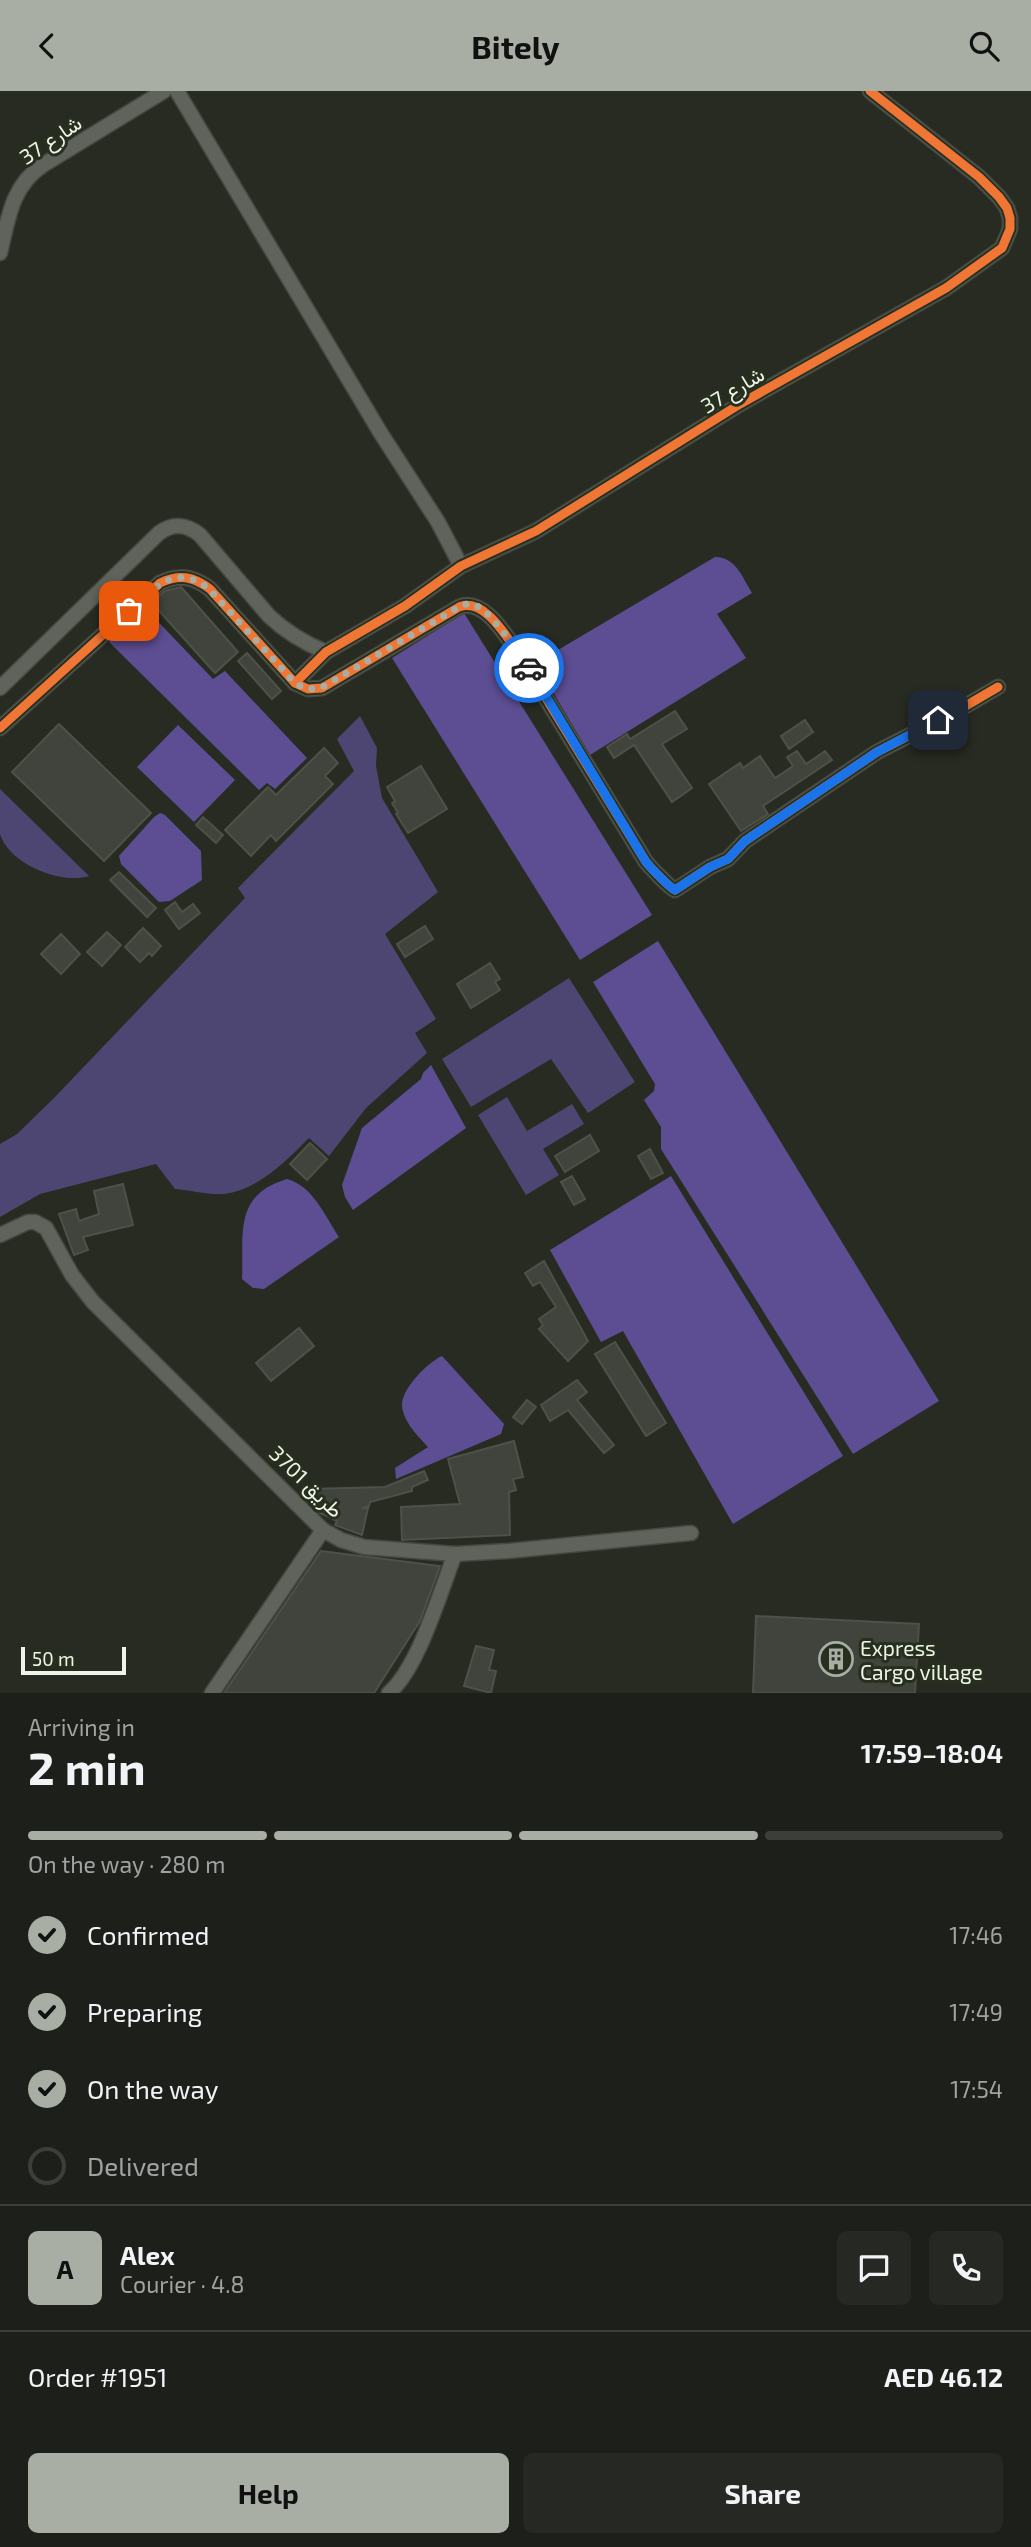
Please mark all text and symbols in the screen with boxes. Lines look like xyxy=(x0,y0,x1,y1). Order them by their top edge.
icon: back xyxy=(28,27,66,65)
text: Bitely xyxy=(471,27,560,65)
icon: search xyxy=(965,27,1003,65)
street label: شارع 37 xyxy=(14,109,87,171)
street label: شارع 37 xyxy=(696,360,770,420)
pin xyxy=(99,581,159,641)
icon: bag xyxy=(110,592,148,630)
courier xyxy=(494,633,564,703)
icon: car xyxy=(510,649,548,687)
pin xyxy=(908,690,968,750)
icon: home xyxy=(919,701,957,739)
street label: طريق 3701 xyxy=(264,1440,349,1524)
place label: Express Cargo village xyxy=(860,1635,983,1684)
building icon: Express Cargo village xyxy=(817,1640,855,1678)
scale bar xyxy=(21,1644,126,1676)
text: 50 m xyxy=(32,1647,75,1670)
text: Arriving in xyxy=(28,1713,135,1741)
text: 17:59–18:04 xyxy=(861,1737,1003,1768)
text: 2 min xyxy=(28,1739,146,1794)
text: On the way · 280 m xyxy=(28,1850,225,1878)
icon: check xyxy=(28,1916,66,1954)
text: Confirmed xyxy=(87,1919,210,1950)
text: 17:46 xyxy=(949,1921,1003,1949)
icon: check xyxy=(28,1993,66,2031)
text: Preparing xyxy=(87,1996,202,2027)
text: 17:49 xyxy=(949,1998,1003,2026)
icon: check xyxy=(28,2070,66,2108)
text: On the way xyxy=(87,2073,218,2104)
text: 17:54 xyxy=(950,2075,1003,2103)
text: Delivered xyxy=(87,2150,199,2181)
button: chat xyxy=(837,2231,911,2305)
button: phone xyxy=(929,2231,1003,2305)
text: Alex xyxy=(120,2239,175,2270)
text: A xyxy=(57,2253,73,2284)
text: Courier · 4.8 xyxy=(120,2270,244,2298)
text: Order #1951 xyxy=(28,2361,167,2392)
text: AED 46.12 xyxy=(884,2361,1003,2392)
button: Help xyxy=(28,2453,509,2533)
button: Share xyxy=(523,2453,1003,2533)

